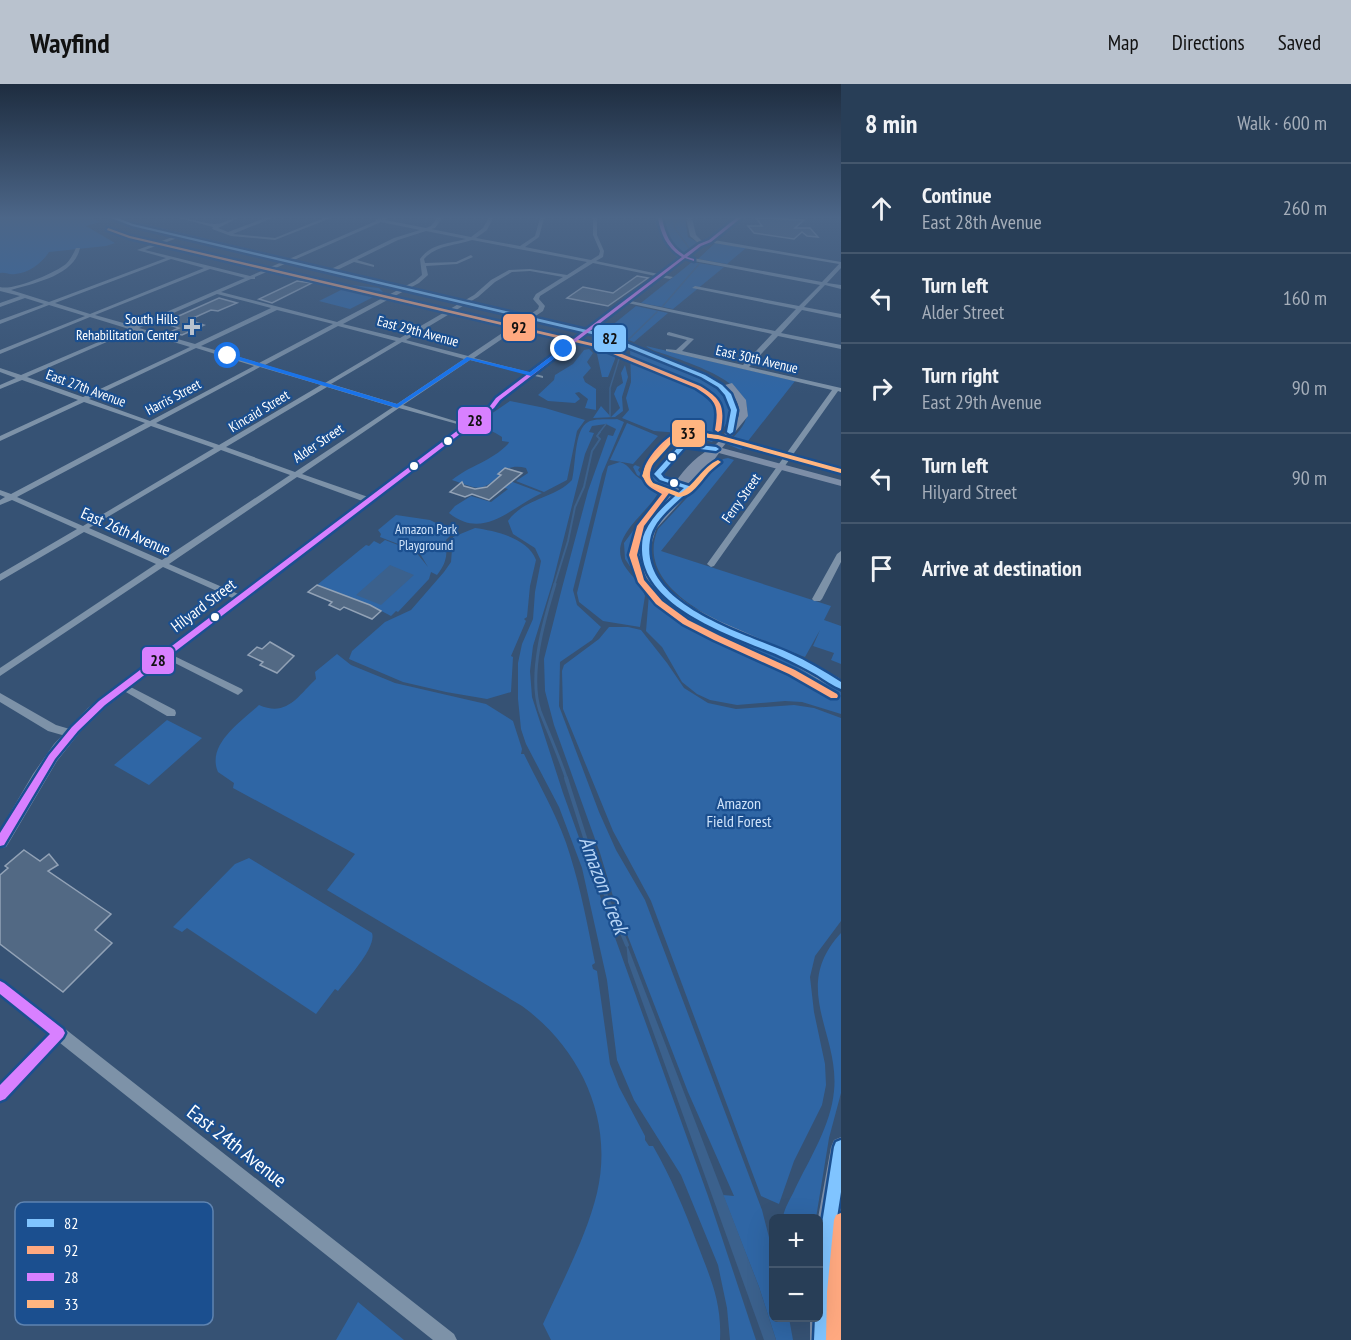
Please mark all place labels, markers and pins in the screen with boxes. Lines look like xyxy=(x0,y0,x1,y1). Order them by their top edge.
place label: South Hills Rehabilitation Center xyxy=(76,310,178,344)
marker: South Hills Rehabilitation Center xyxy=(183,318,201,336)
unlabelled marker xyxy=(442,435,454,447)
unlabelled marker xyxy=(666,451,678,463)
unlabelled marker xyxy=(408,460,420,472)
unlabelled marker xyxy=(668,477,680,489)
unlabelled marker xyxy=(209,611,221,623)

